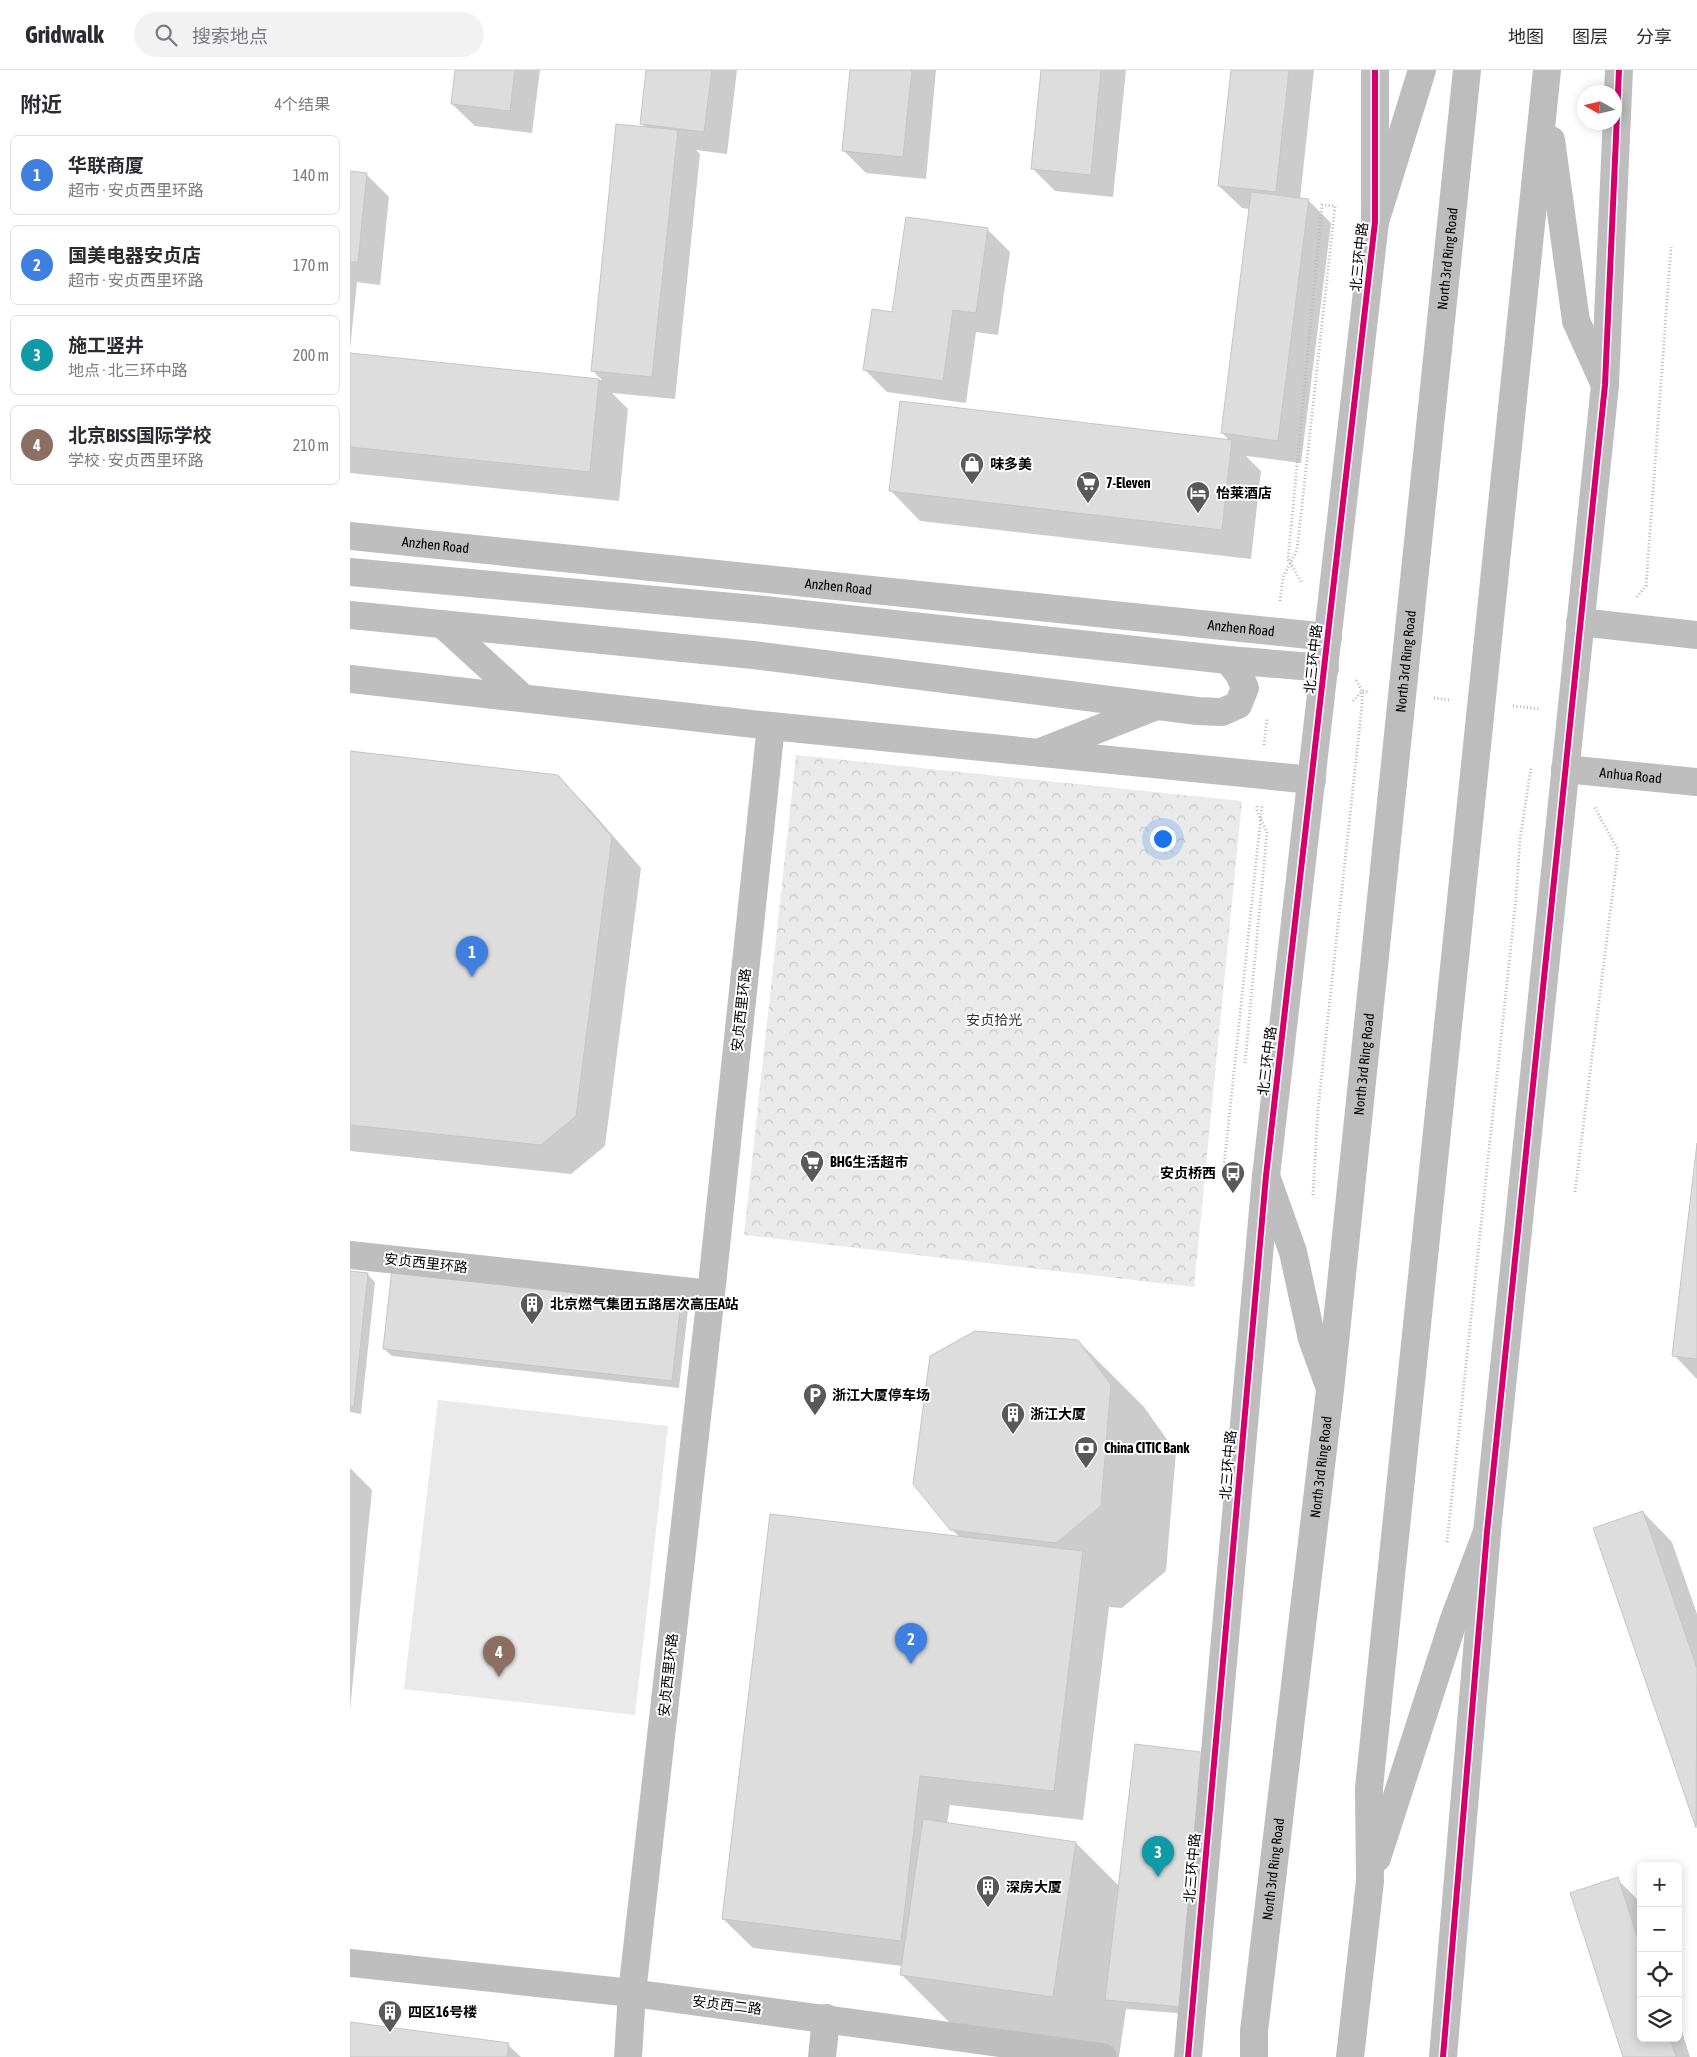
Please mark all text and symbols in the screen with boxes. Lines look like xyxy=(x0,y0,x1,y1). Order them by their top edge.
search box xyxy=(134,12,484,57)
text: Gridwalk xyxy=(25,21,104,48)
icon: search xyxy=(152,21,180,49)
text: 搜索地点 xyxy=(192,25,268,47)
text: 地图 xyxy=(1508,26,1544,47)
text: 图层 xyxy=(1572,26,1608,47)
text: 分享 xyxy=(1636,26,1672,47)
north arrow xyxy=(1577,85,1622,130)
text: 附近 xyxy=(20,92,62,116)
text: 4个结果 xyxy=(274,95,330,113)
text: 华联商厦 xyxy=(68,154,144,176)
text: 1 xyxy=(33,166,41,184)
text: 140 m xyxy=(293,166,329,184)
text: 超市 · 安贞西里环路 xyxy=(68,181,204,199)
street label: North 3rd Ring Road xyxy=(1434,207,1461,310)
street label: 北三环中路 xyxy=(1347,221,1371,293)
text: 国美电器安贞店 xyxy=(68,244,201,266)
text: 2 xyxy=(33,256,41,274)
text: 170 m xyxy=(293,256,329,274)
text: 超市 · 安贞西里环路 xyxy=(68,271,204,289)
text: 施工竖井 xyxy=(68,334,144,356)
text: 3 xyxy=(33,346,41,364)
text: 200 m xyxy=(293,346,329,364)
text: 地点 · 北三环中路 xyxy=(68,361,188,379)
text: 北京BISS国际学校 xyxy=(68,424,212,446)
text: 4 xyxy=(33,436,41,454)
text: 210 m xyxy=(293,436,329,454)
text: 学校 · 安贞西里环路 xyxy=(68,451,204,469)
shop icon: 味多美 xyxy=(959,451,985,485)
place label: 味多美 xyxy=(990,456,1032,472)
supermarket icon: 7-Eleven xyxy=(1075,470,1101,504)
place label: 7-Eleven xyxy=(1106,475,1151,491)
hotel icon: 怡莱酒店 xyxy=(1185,480,1211,514)
place label: 怡莱酒店 xyxy=(1216,485,1272,501)
street label: Anzhen Road xyxy=(401,533,470,556)
street label: Anzhen Road xyxy=(804,575,873,598)
street label: North 3rd Ring Road xyxy=(1392,610,1419,713)
street label: Anzhen Road xyxy=(1207,617,1276,639)
street label: 北三环中路 xyxy=(1301,623,1325,695)
street label: Anhua Road xyxy=(1599,764,1663,786)
your location xyxy=(1150,826,1176,852)
pin: 1 xyxy=(456,936,488,977)
street label: 安贞西里环路 xyxy=(729,967,753,1053)
park label: 安贞拾光 xyxy=(966,1012,1022,1028)
street label: North 3rd Ring Road xyxy=(1351,1012,1377,1116)
street label: 北三环中路 xyxy=(1255,1025,1279,1097)
supermarket icon: BHG生活超市 xyxy=(799,1149,825,1183)
place label: BHG生活超市 xyxy=(830,1154,908,1170)
bus stop icon: 安贞桥西 xyxy=(1220,1160,1246,1194)
place label: 安贞桥西 xyxy=(1160,1165,1216,1181)
street label: 安贞西里环路 xyxy=(383,1251,469,1275)
building icon: 北京燃气集团五路居次高压A站 xyxy=(519,1291,545,1325)
place label: 北京燃气集团五路居次高压A站 xyxy=(550,1296,739,1312)
parking icon: 浙江大厦停车场 xyxy=(802,1382,828,1416)
place label: 浙江大厦停车场 xyxy=(832,1387,930,1403)
building icon: 浙江大厦 xyxy=(1000,1401,1026,1435)
place label: 浙江大厦 xyxy=(1030,1406,1086,1422)
street label: North 3rd Ring Road xyxy=(1307,1415,1335,1519)
street label: 北三环中路 xyxy=(1217,1429,1239,1501)
bank icon: China CITIC Bank xyxy=(1073,1435,1099,1469)
place label: China CITIC Bank xyxy=(1104,1440,1190,1456)
pin: 2 xyxy=(895,1623,927,1664)
street label: 安贞西里环路 xyxy=(656,1632,680,1718)
pin: 4 xyxy=(483,1636,515,1677)
street label: North 3rd Ring Road xyxy=(1259,1817,1287,1921)
street label: 北三环中路 xyxy=(1181,1832,1203,1904)
pin: 3 xyxy=(1142,1836,1174,1877)
map controls xyxy=(1637,1862,1682,2042)
button: + xyxy=(1637,1862,1682,1907)
building icon: 深房大厦 xyxy=(975,1874,1001,1908)
place label: 深房大厦 xyxy=(1006,1879,1062,1895)
button: − xyxy=(1637,1907,1682,1952)
button: locate xyxy=(1637,1952,1682,1997)
street label: 安贞西二路 xyxy=(691,1993,763,2017)
button: layers xyxy=(1637,1997,1682,2042)
building icon: 四区16号楼 xyxy=(377,1999,403,2033)
place label: 四区16号楼 xyxy=(408,2004,477,2020)

